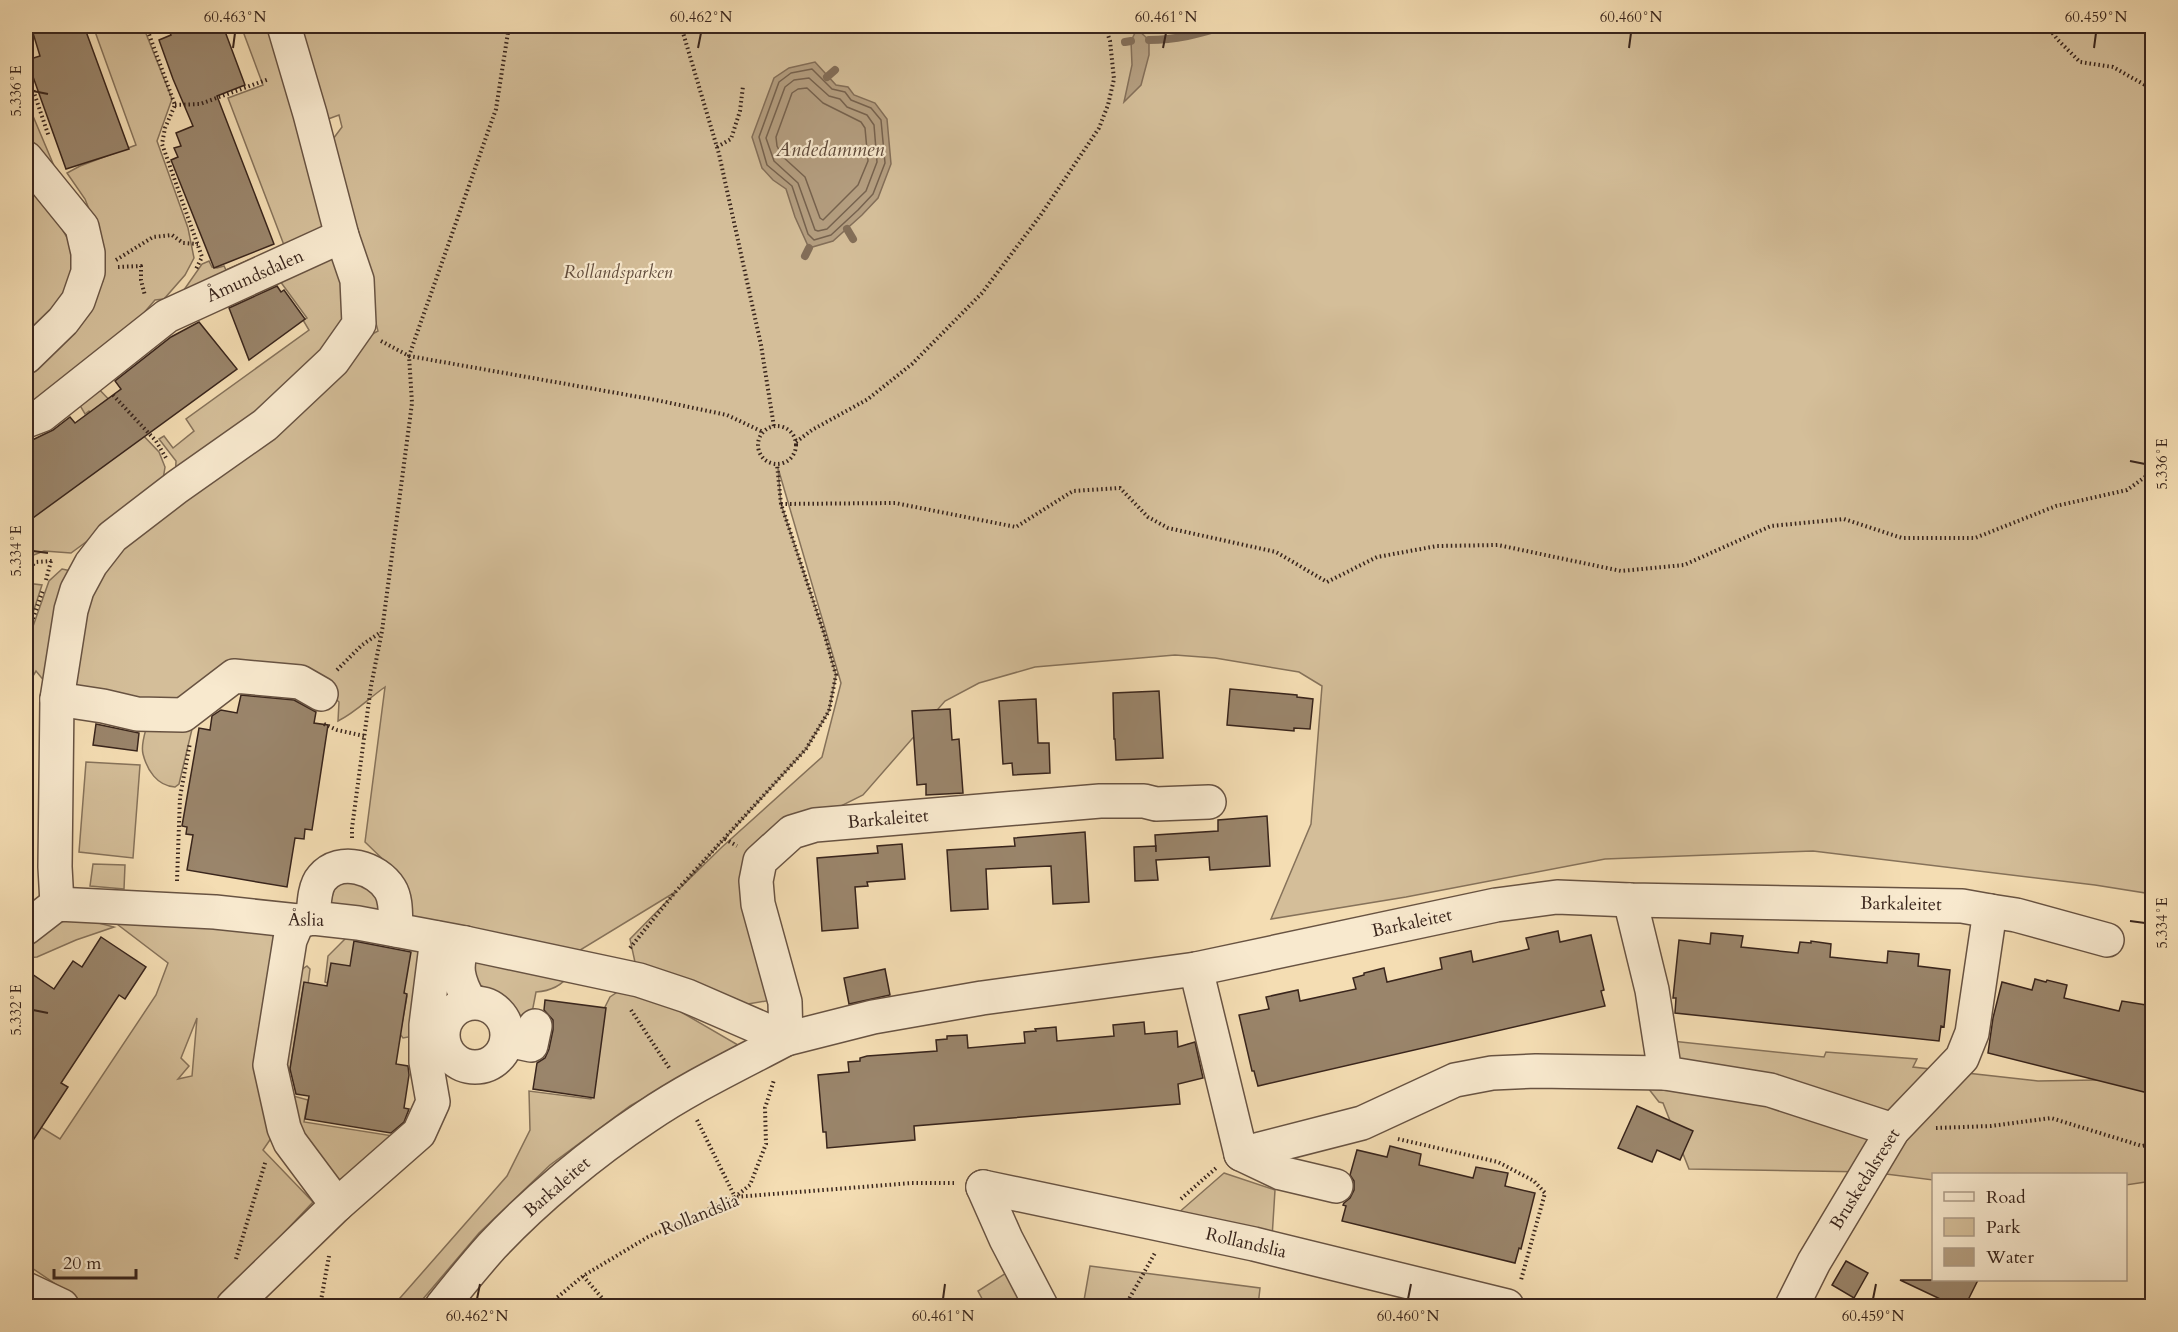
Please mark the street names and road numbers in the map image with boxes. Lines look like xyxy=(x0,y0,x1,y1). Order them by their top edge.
street label: Åmundsdalen xyxy=(202,243,308,309)
street label: Barkaleitet xyxy=(846,803,930,835)
street label: Barkaleitet xyxy=(1860,891,1942,917)
street label: Barkaleitet xyxy=(1370,902,1455,944)
street label: Åslia xyxy=(288,907,325,933)
street label: Bruskedalsreset xyxy=(1824,1123,1906,1234)
street label: Barkaleitet xyxy=(518,1151,596,1223)
street label: Rollandslia xyxy=(657,1188,743,1242)
street label: Rollandslia xyxy=(1203,1222,1289,1264)

